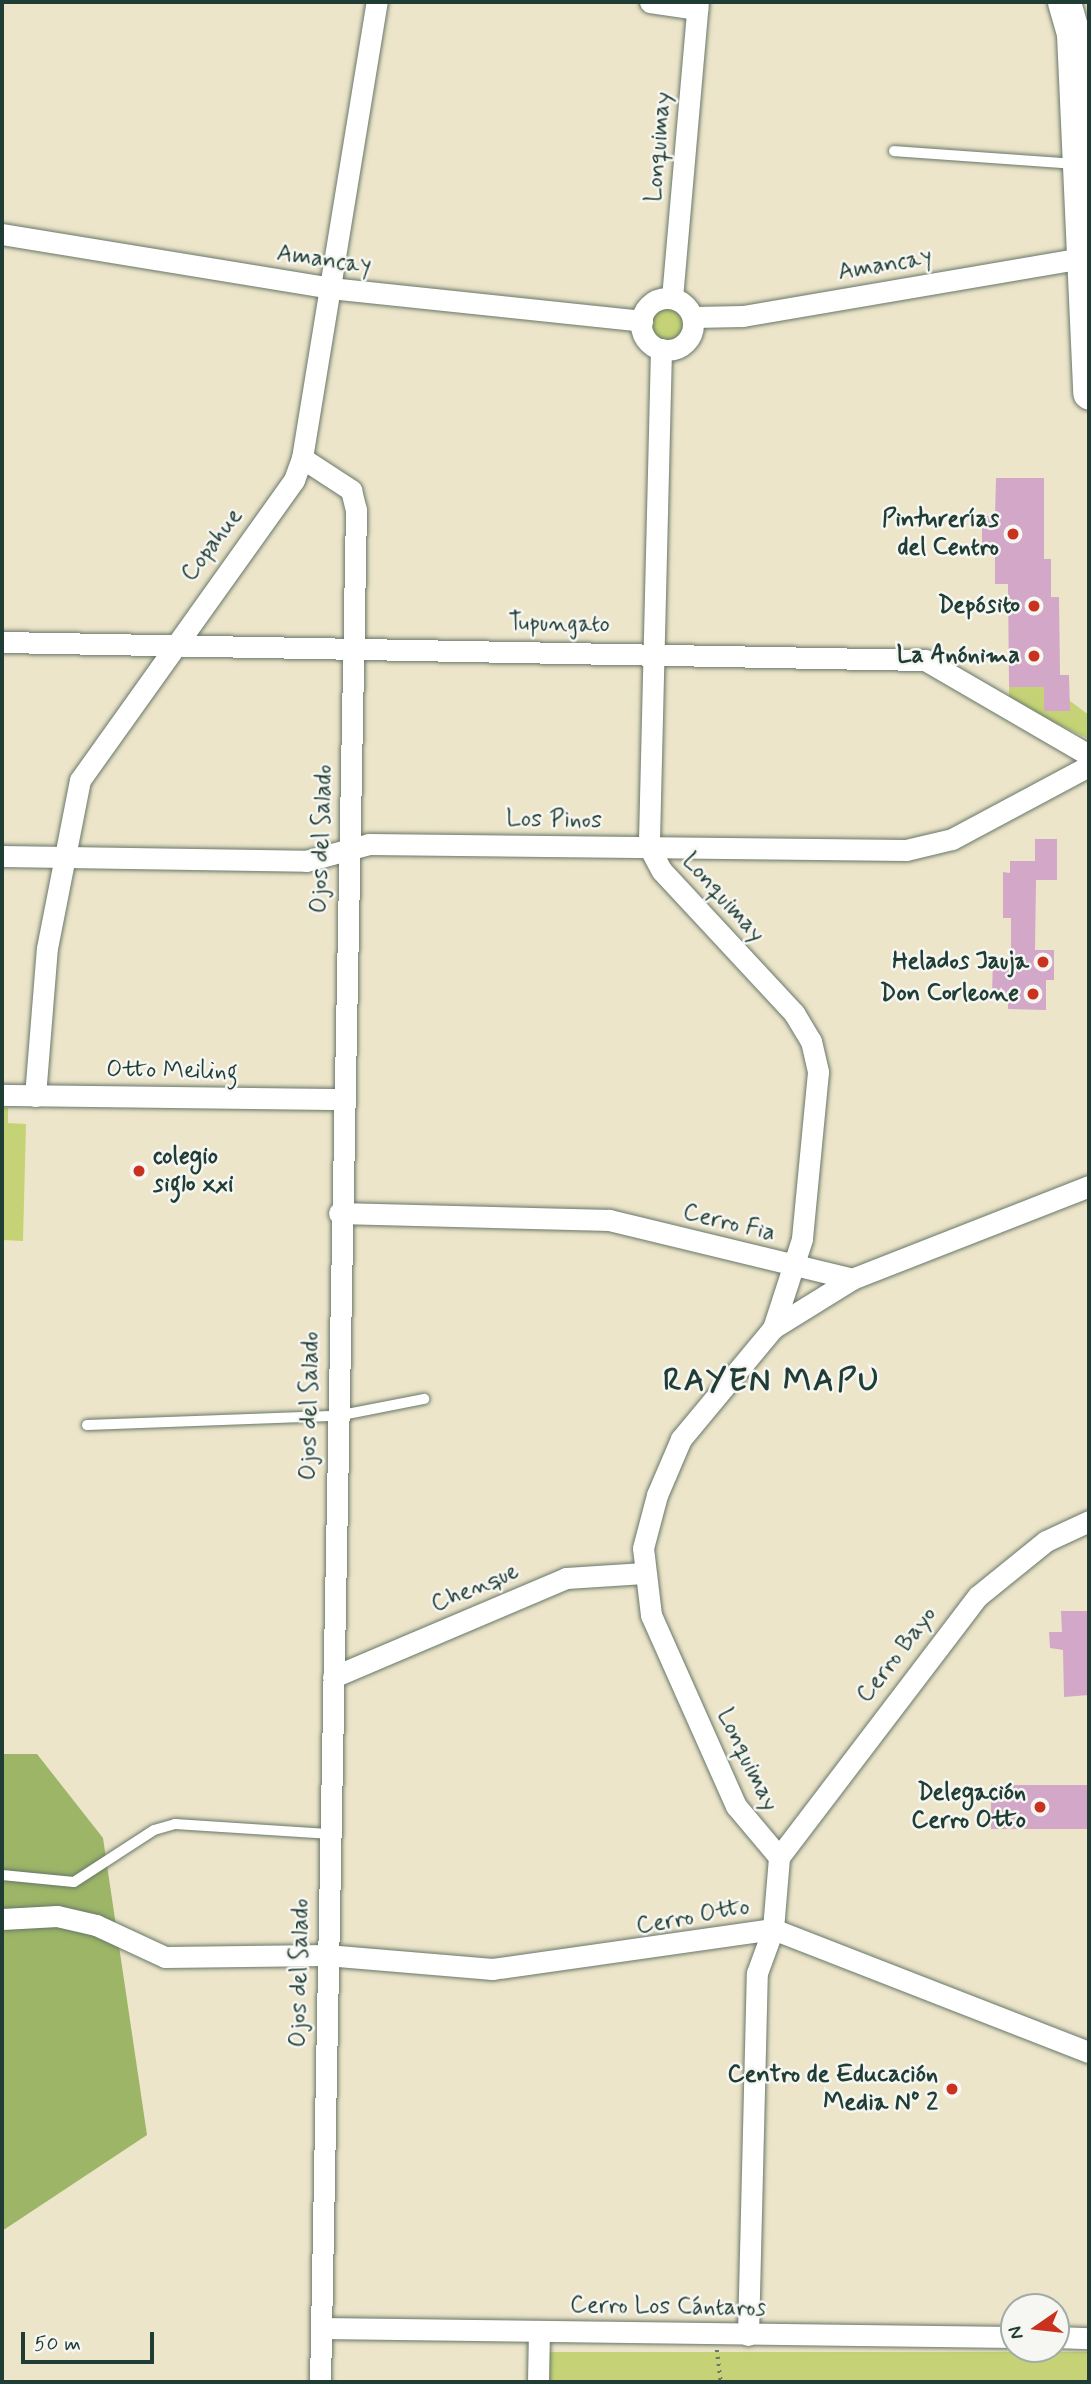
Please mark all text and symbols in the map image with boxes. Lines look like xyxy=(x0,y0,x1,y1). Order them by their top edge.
street label: Lonquimay xyxy=(640,91,678,203)
street label: Amancay xyxy=(275,239,373,281)
street label: Amancay xyxy=(836,243,934,287)
street label: Copahue xyxy=(175,503,249,587)
place label: Pinturerías del Centro xyxy=(882,506,999,562)
marker: Pinturerías del Centro xyxy=(1005,526,1021,542)
place label: Depósito xyxy=(938,592,1020,620)
marker: Depósito xyxy=(1026,598,1042,614)
street label: Tupungato xyxy=(508,609,610,639)
place label: La Anónima xyxy=(896,642,1020,670)
marker: La Anónima xyxy=(1026,648,1042,664)
street label: Ojos del Salado xyxy=(305,763,339,915)
street label: Los Pinos xyxy=(507,805,601,835)
street label: Lonquimay xyxy=(675,847,771,949)
place label: Helados Jauja xyxy=(888,948,1029,976)
marker: Helados Jauja xyxy=(1035,954,1051,970)
place label: Don Corleone xyxy=(885,980,1019,1008)
marker: Don Corleone xyxy=(1025,986,1041,1002)
street label: Otto Meiling xyxy=(106,1055,238,1087)
place label: colegio siglo xxi xyxy=(153,1143,233,1199)
marker: colegio siglo xxi xyxy=(131,1163,147,1179)
street label: Cerro Fia xyxy=(680,1198,778,1248)
street label: Ojos del Salado xyxy=(294,1330,326,1482)
district label: RAYEN MAPU xyxy=(665,1362,879,1400)
street label: Chenque xyxy=(427,1557,523,1619)
street label: Cerro Bayo xyxy=(851,1601,943,1709)
street label: Lonquimay xyxy=(710,1704,784,1816)
place label: Delegación Cerro Otto xyxy=(911,1779,1026,1835)
marker: Delegación Cerro Otto xyxy=(1032,1799,1048,1815)
street label: Cerro Otto xyxy=(634,1893,752,1941)
street label: Ojos del Salado xyxy=(284,1897,316,2049)
place label: Centro de Educación Media Nº 2 xyxy=(734,2061,938,2117)
marker: Centro de Educación Media Nº 2 xyxy=(944,2081,960,2097)
street label: Cerro Los Cántaros xyxy=(569,2291,767,2323)
north arrow xyxy=(1000,2293,1070,2363)
scale bar xyxy=(24,2318,158,2362)
text: N xyxy=(1002,2324,1030,2342)
text: 50 m xyxy=(34,2330,81,2358)

